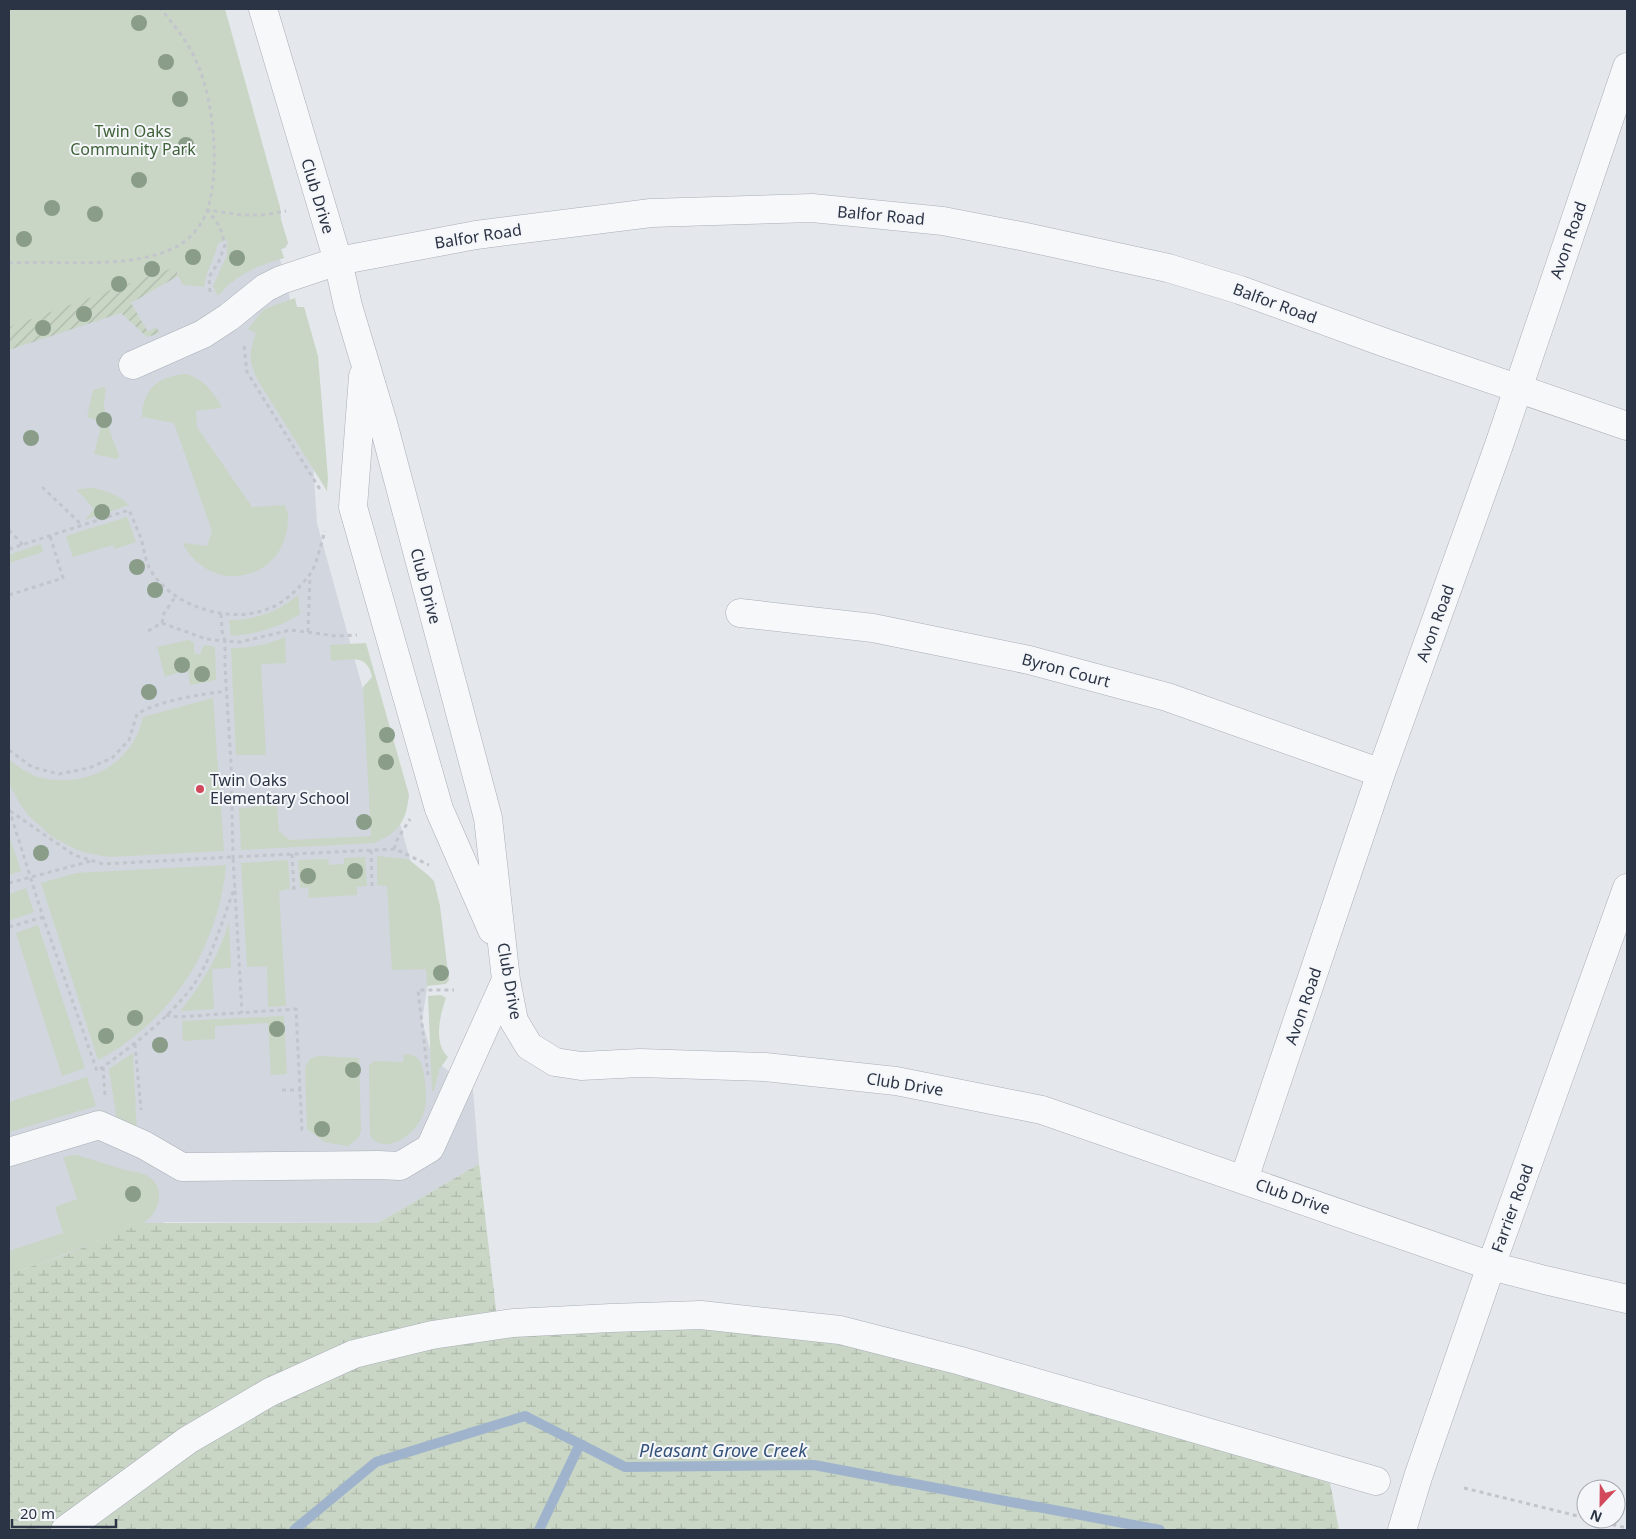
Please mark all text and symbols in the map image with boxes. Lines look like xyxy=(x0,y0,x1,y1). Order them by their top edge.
park label: Twin Oaks Community Park xyxy=(70,120,196,160)
street label: Club Drive xyxy=(296,156,340,236)
street label: Avon Road xyxy=(1544,198,1592,282)
street label: Balfor Road xyxy=(836,200,926,230)
street label: Balfor Road xyxy=(433,218,523,254)
street label: Balfor Road xyxy=(1230,278,1320,328)
street label: Club Drive xyxy=(405,546,447,626)
street label: Avon Road xyxy=(1411,581,1459,665)
street label: Byron Court xyxy=(1019,648,1113,692)
place label: Twin Oaks Elementary School xyxy=(210,769,349,809)
marker: Twin Oaks Elementary School xyxy=(194,783,206,795)
street label: Club Drive xyxy=(492,941,528,1021)
street label: Avon Road xyxy=(1279,964,1327,1048)
street label: Club Drive xyxy=(865,1067,945,1101)
street label: Farrier Road xyxy=(1486,1161,1538,1255)
street label: Club Drive xyxy=(1253,1173,1333,1219)
water label: Pleasant Grove Creek xyxy=(639,1438,808,1462)
north arrow xyxy=(1576,1479,1626,1529)
scale bar xyxy=(12,1496,116,1528)
text: 20 m xyxy=(20,1503,55,1523)
text: N xyxy=(1587,1506,1605,1527)

